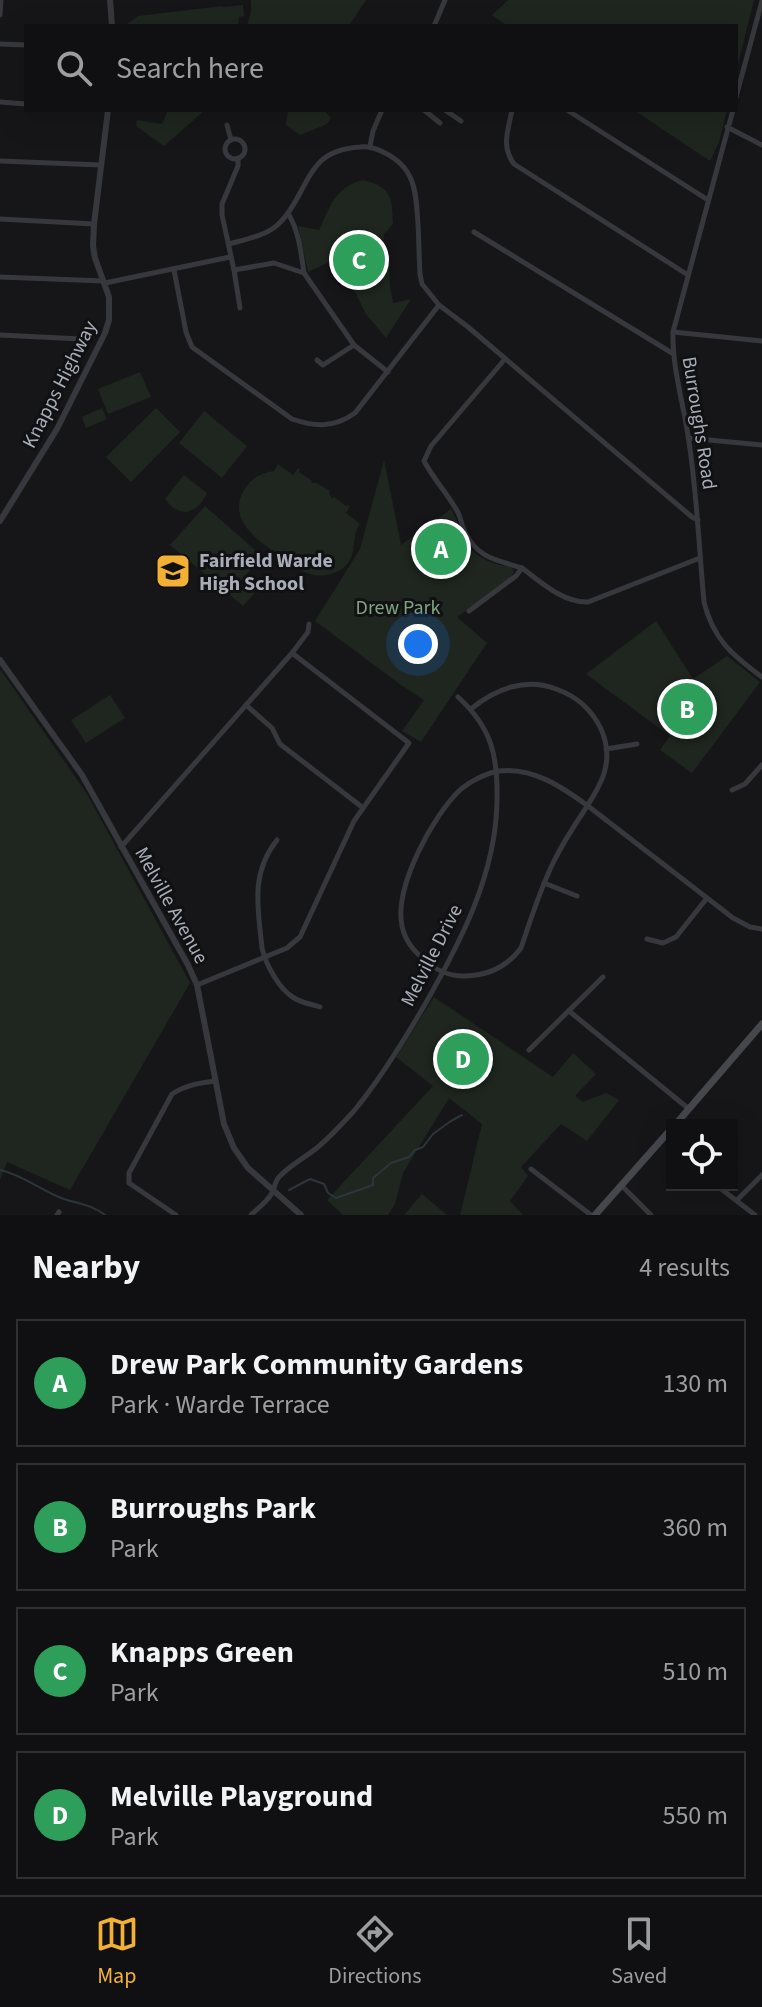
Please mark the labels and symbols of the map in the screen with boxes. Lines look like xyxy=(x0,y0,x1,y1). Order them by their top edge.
pin: C xyxy=(333,230,385,290)
street label: Knapps Highway xyxy=(16,315,104,453)
street label: Burroughs Road xyxy=(675,355,723,492)
pin: A xyxy=(415,519,467,579)
place label: Fairfield Warde High School xyxy=(199,547,333,598)
school or university icon: Fairfield Warde High School xyxy=(154,552,192,590)
park label: Drew Park xyxy=(356,594,441,622)
your location xyxy=(398,624,438,664)
pin: B xyxy=(661,679,713,739)
street label: Melville Avenue xyxy=(127,842,215,969)
street label: Melville Drive xyxy=(394,899,470,1011)
pin: D xyxy=(437,1029,489,1089)

